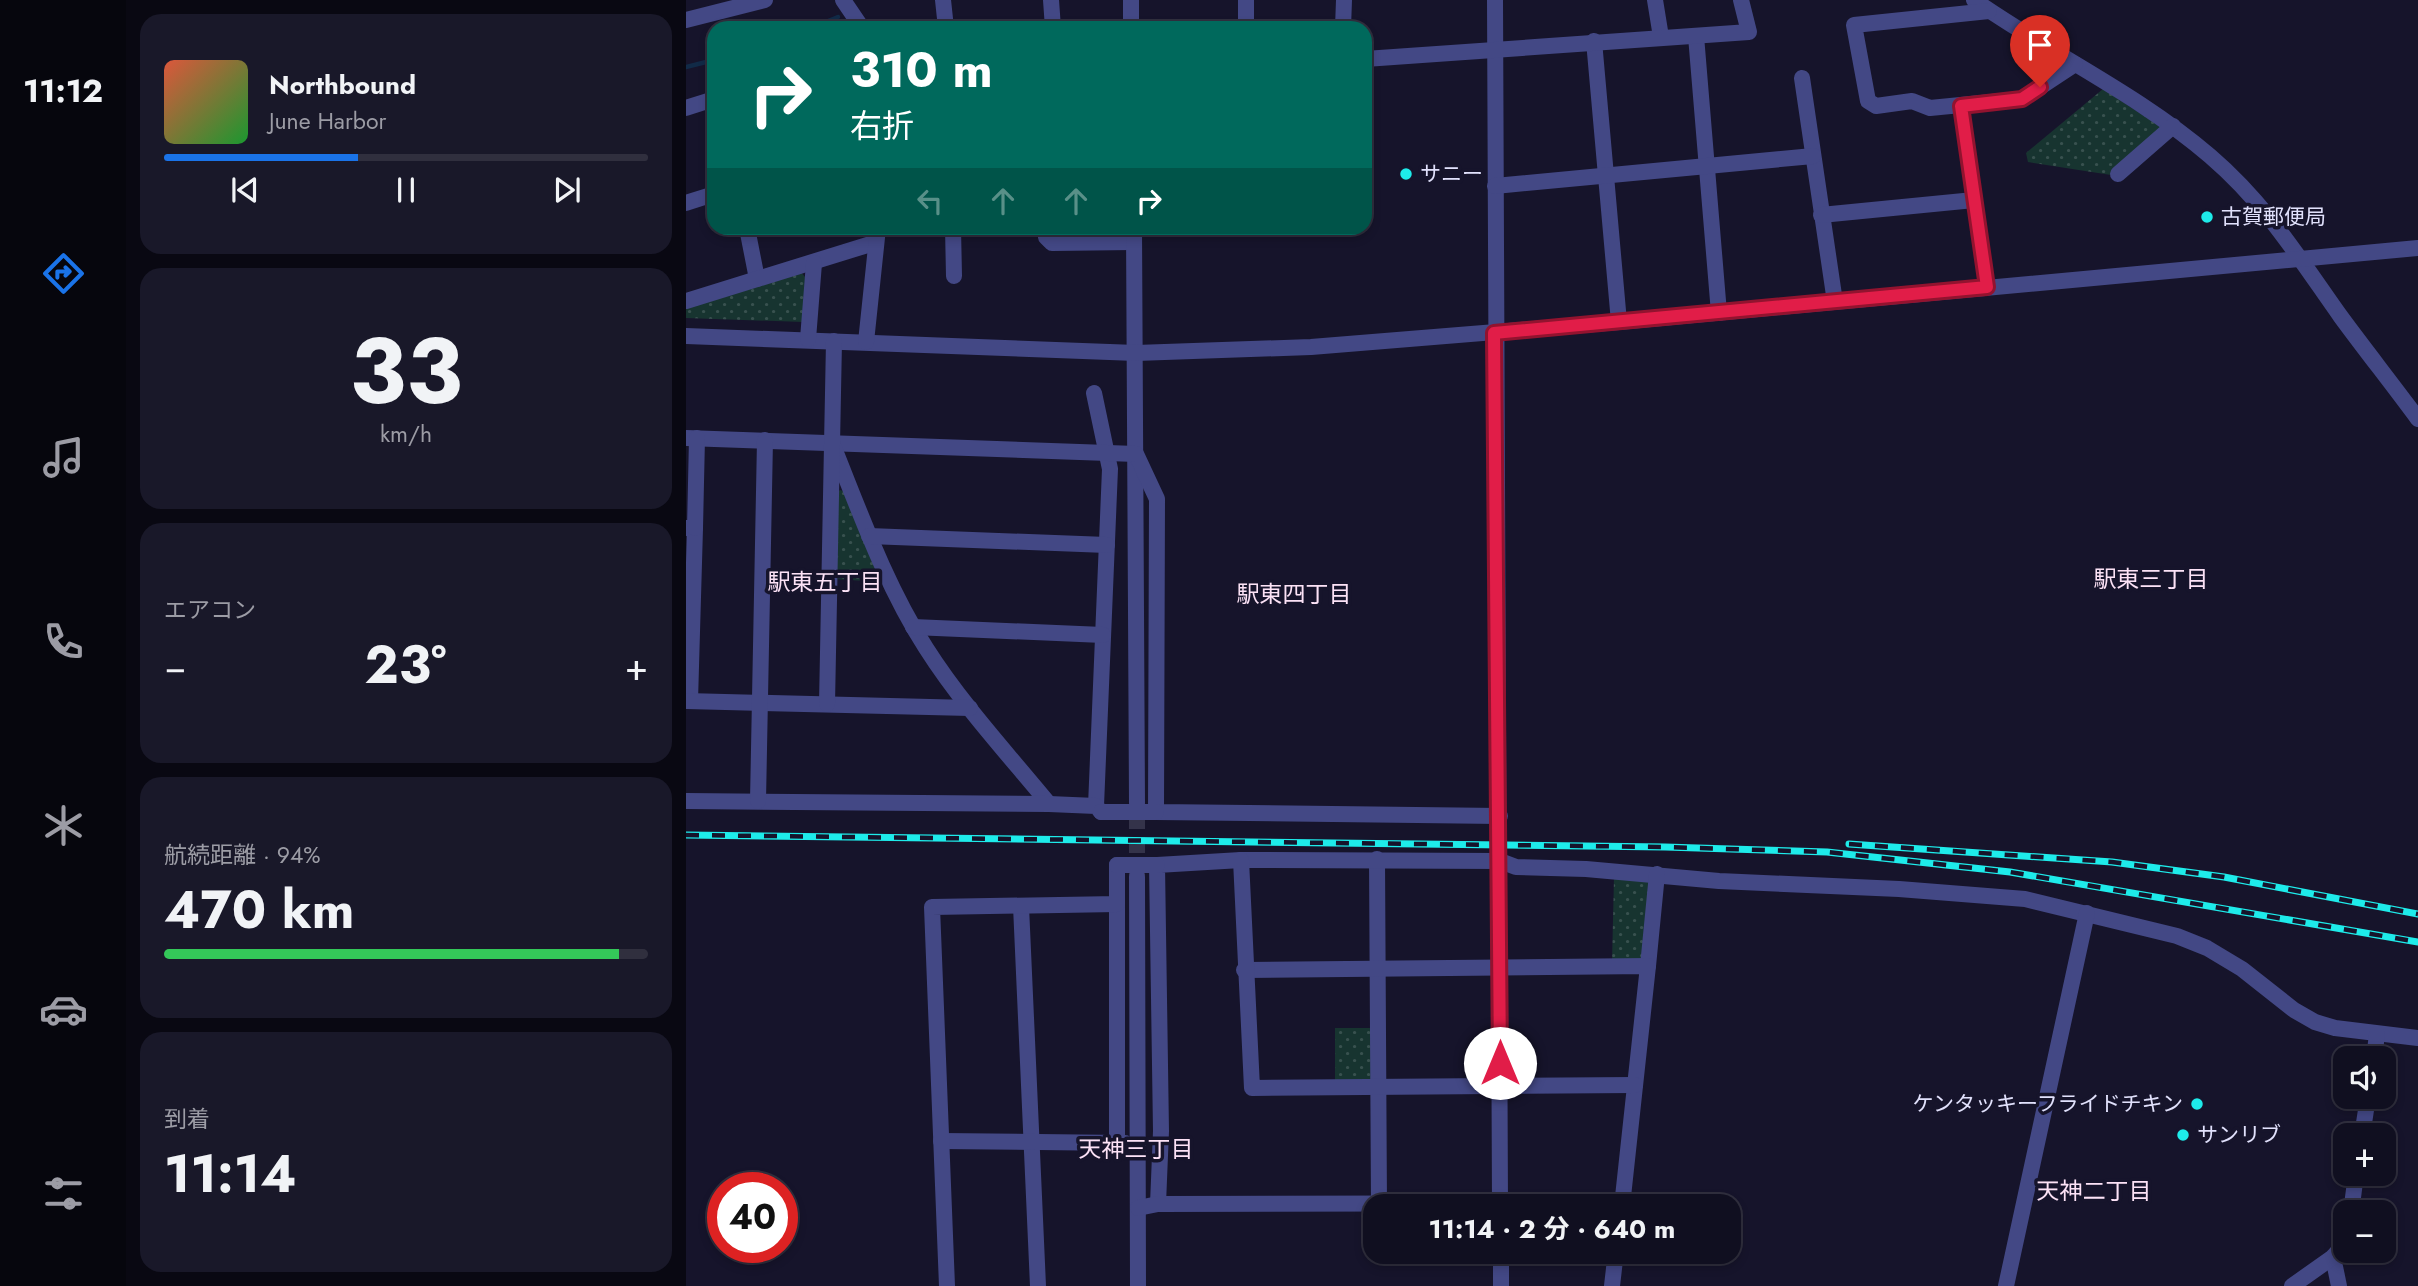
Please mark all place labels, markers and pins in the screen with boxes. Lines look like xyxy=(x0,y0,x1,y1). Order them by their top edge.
pin xyxy=(2010,15,2070,87)
place label: サニー xyxy=(1420,159,1483,189)
marker: サニー xyxy=(1398,166,1414,182)
place label: 古賀郵便局 xyxy=(2221,202,2326,232)
marker: 古賀郵便局 xyxy=(2199,209,2215,225)
place label: ケンタッキーフライドチキン xyxy=(1913,1089,2183,1119)
marker: ケンタッキーフライドチキン xyxy=(2189,1096,2205,1112)
place label: サンリブ xyxy=(2197,1120,2281,1150)
marker: サンリブ xyxy=(2175,1127,2191,1143)

